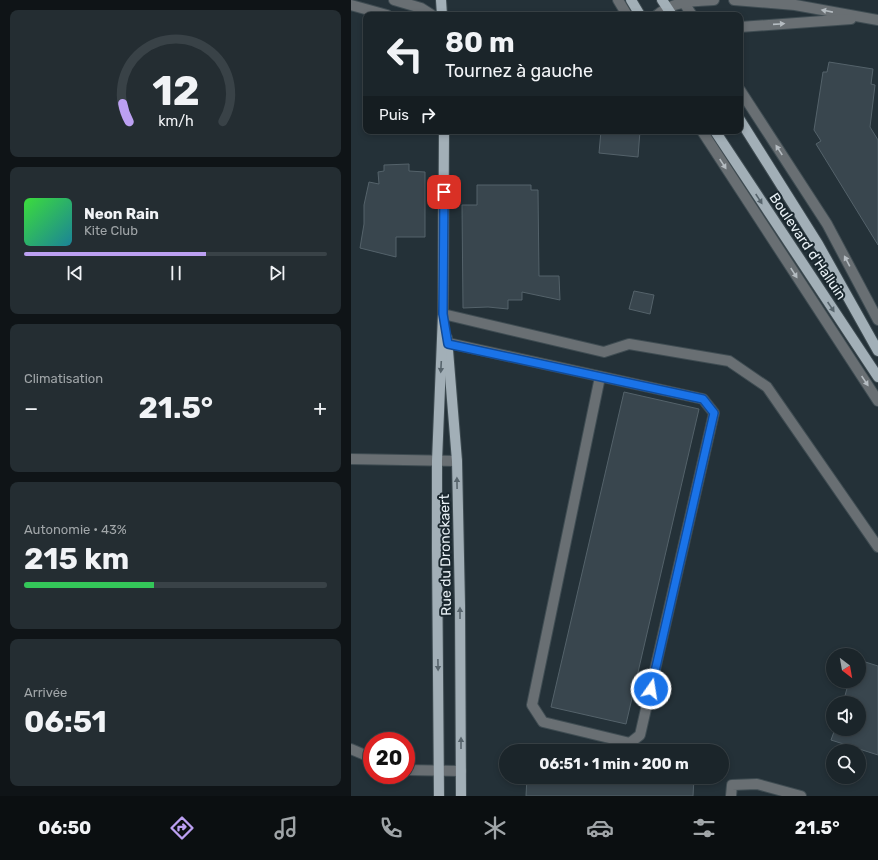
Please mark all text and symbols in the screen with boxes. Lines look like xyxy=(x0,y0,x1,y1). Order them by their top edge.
one-way arrow xyxy=(821,8,833,14)
one-way arrow xyxy=(773,21,786,27)
text: 80 m xyxy=(445,26,515,59)
icon: left xyxy=(379,28,431,80)
text: Tournez à gauche xyxy=(445,60,593,82)
text: 12 xyxy=(152,65,199,114)
icon: right xyxy=(417,104,439,126)
text: Puis xyxy=(379,106,409,124)
text: km/h xyxy=(158,112,193,129)
one-way arrow xyxy=(775,145,783,155)
one-way arrow xyxy=(719,159,727,169)
pin xyxy=(427,175,461,209)
icon: arrive xyxy=(433,181,455,203)
street label: Boulevard d'Halluin xyxy=(766,190,850,303)
one-way arrow xyxy=(756,193,763,205)
text: Neon Rain xyxy=(84,205,159,223)
text: Kite Club xyxy=(84,223,138,238)
one-way arrow xyxy=(843,255,850,267)
icon: previous xyxy=(64,262,86,284)
icon: pause xyxy=(165,262,187,284)
icon: next xyxy=(266,262,288,284)
one-way arrow xyxy=(790,267,797,279)
one-way arrow xyxy=(827,302,835,312)
one-way arrow xyxy=(438,361,444,374)
text: Climatisation xyxy=(24,371,103,386)
one-way arrow xyxy=(861,376,869,387)
text: 21.5° xyxy=(138,390,213,426)
text: − xyxy=(24,395,38,422)
text: + xyxy=(313,395,327,422)
one-way arrow xyxy=(454,476,460,489)
street label: Rue du Dronckaert xyxy=(436,494,455,616)
text: Autonomie · 43% xyxy=(24,522,127,537)
text: 215 km xyxy=(24,541,129,577)
one-way arrow xyxy=(457,606,463,619)
north arrow xyxy=(826,648,866,688)
map controls xyxy=(826,648,866,784)
one-way arrow xyxy=(435,659,441,672)
position arrow xyxy=(630,668,672,710)
text: Arrivée xyxy=(24,685,67,700)
button: sound xyxy=(826,696,866,736)
text: 06:51 xyxy=(24,704,107,740)
speed limit sign: 20 xyxy=(363,732,415,784)
one-way arrow xyxy=(458,736,464,749)
button: search xyxy=(826,744,866,784)
text: 06:51 · 1 min · 200 m xyxy=(539,755,689,773)
icon: directions xyxy=(168,814,196,842)
icon: music xyxy=(272,814,300,842)
icon: phone xyxy=(377,814,405,842)
icon: climate xyxy=(481,814,509,842)
icon: car xyxy=(586,814,614,842)
icon: filters xyxy=(690,814,718,842)
text: 06:50 xyxy=(38,817,91,839)
text: 21.5° xyxy=(795,817,840,839)

